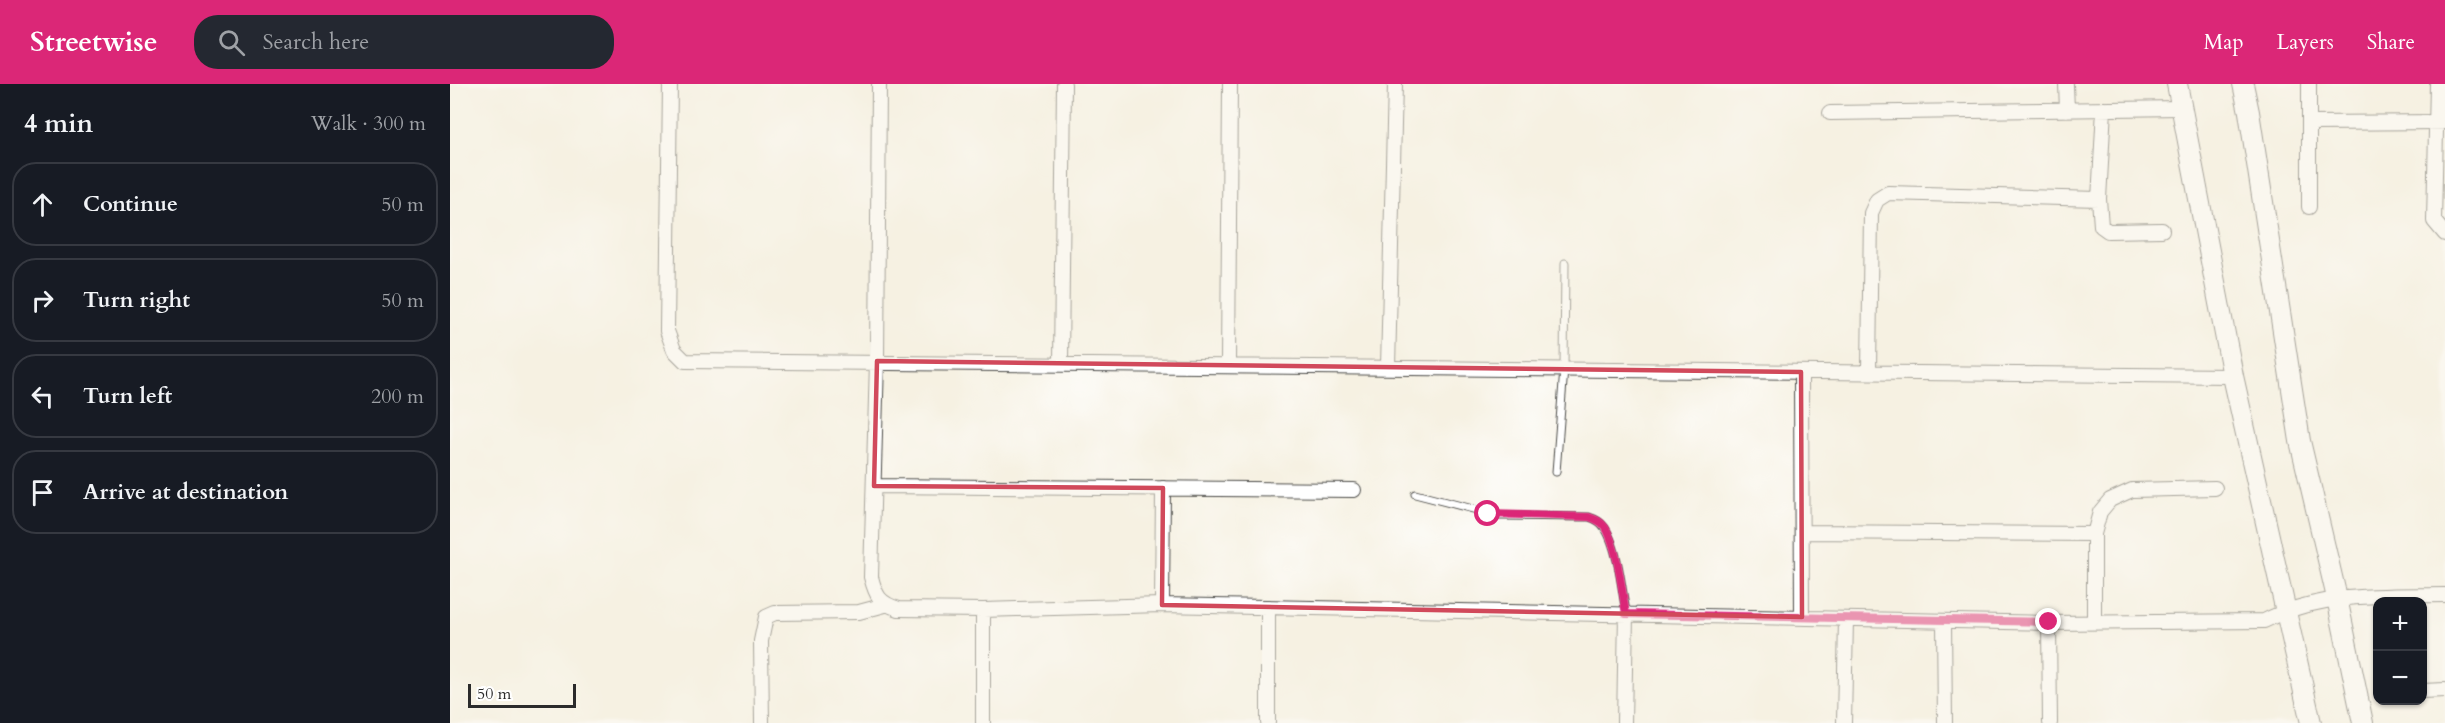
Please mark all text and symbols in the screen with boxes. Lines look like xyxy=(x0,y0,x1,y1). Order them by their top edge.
search box xyxy=(194,15,614,69)
text: Streetwise xyxy=(30,23,158,61)
icon: search xyxy=(215,26,248,59)
text: Search here xyxy=(263,27,369,57)
text: Map xyxy=(2204,28,2244,57)
text: Layers xyxy=(2277,28,2334,57)
text: Share xyxy=(2367,28,2415,57)
text: 4 min xyxy=(24,106,93,141)
text: Walk · 300 m xyxy=(311,110,426,137)
icon: ahead xyxy=(26,188,59,221)
text: Continue xyxy=(83,189,178,219)
text: 50 m xyxy=(381,191,424,218)
icon: right xyxy=(26,284,59,317)
text: Turn right xyxy=(83,285,190,315)
text: 50 m xyxy=(381,287,424,314)
icon: left xyxy=(26,380,59,413)
text: Turn left xyxy=(83,381,172,411)
text: 200 m xyxy=(371,383,424,410)
icon: arrive xyxy=(26,476,59,509)
text: Arrive at destination xyxy=(83,477,288,507)
route start xyxy=(1474,500,1500,526)
map controls xyxy=(2373,597,2427,705)
button: + xyxy=(2373,597,2427,651)
route end xyxy=(2035,608,2061,634)
button: − xyxy=(2373,651,2427,705)
scale bar xyxy=(468,681,576,708)
text: 50 m xyxy=(477,683,511,705)

